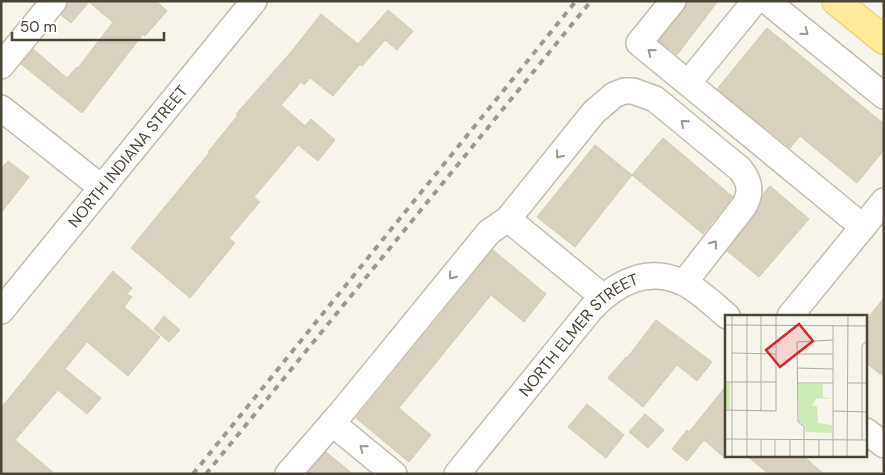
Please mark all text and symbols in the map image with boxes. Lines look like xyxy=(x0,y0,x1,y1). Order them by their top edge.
scale bar xyxy=(12,10,165,42)
text: 50 m xyxy=(20,17,57,37)
one-way arrow xyxy=(799,26,808,34)
one-way arrow xyxy=(647,49,656,58)
street label: NORTH INDIANA STREET xyxy=(63,80,192,232)
one-way arrow xyxy=(681,120,690,128)
one-way arrow xyxy=(556,150,565,159)
one-way arrow xyxy=(708,241,717,250)
street label: NORTH ELMER STREET xyxy=(514,268,641,400)
one-way arrow xyxy=(449,271,458,280)
inset map xyxy=(725,315,868,458)
one-way arrow xyxy=(360,446,369,454)

